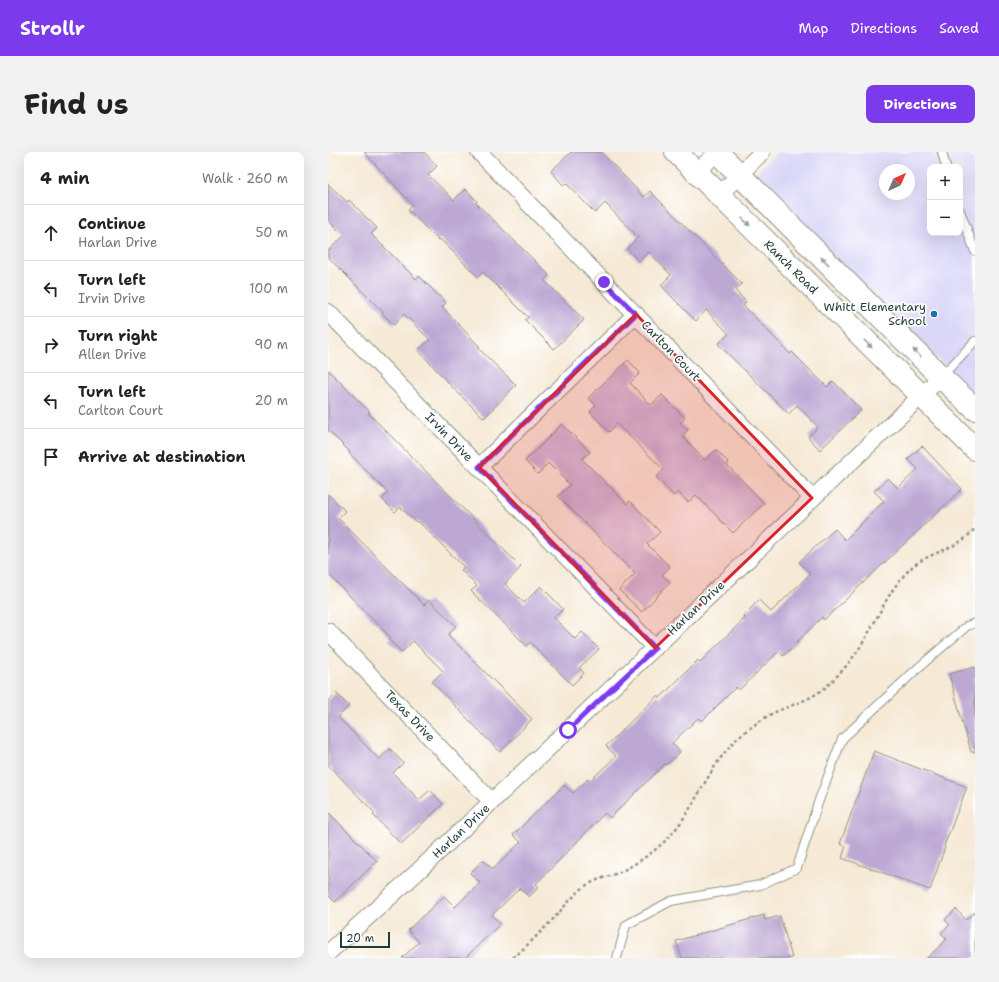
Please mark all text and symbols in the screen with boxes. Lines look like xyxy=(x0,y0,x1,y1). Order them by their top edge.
text: Strollr xyxy=(20,16,85,41)
text: Map xyxy=(799,19,829,37)
text: Directions xyxy=(851,19,917,37)
text: Saved xyxy=(939,19,979,37)
text: Find us xyxy=(24,85,129,123)
button: Directions xyxy=(866,85,975,123)
north arrow xyxy=(879,164,915,200)
map controls xyxy=(927,164,963,236)
button: + xyxy=(927,164,963,200)
text: 4 min xyxy=(40,167,90,189)
text: Walk · 260 m xyxy=(202,170,288,187)
button: − xyxy=(927,200,963,236)
text: Continue xyxy=(78,214,146,234)
one-way arrow xyxy=(741,217,751,227)
icon: ahead xyxy=(40,222,62,244)
text: 50 m xyxy=(255,224,288,241)
text: Harlan Drive xyxy=(78,234,157,251)
street label: Ranch Road xyxy=(760,236,822,298)
one-way arrow xyxy=(820,256,830,266)
text: Turn left xyxy=(78,270,146,290)
route end xyxy=(595,273,613,291)
icon: left xyxy=(40,278,62,300)
text: 100 m xyxy=(249,280,288,297)
text: Irvin Drive xyxy=(78,290,146,307)
place label: Whitt Elementary School xyxy=(824,299,926,329)
marker: Whitt Elementary School xyxy=(929,309,939,319)
street label: Carlton Court xyxy=(638,317,704,385)
text: Turn right xyxy=(78,326,158,346)
icon: right xyxy=(40,334,62,356)
text: 90 m xyxy=(254,336,288,353)
one-way arrow xyxy=(863,339,873,349)
text: Allen Drive xyxy=(78,346,147,363)
one-way arrow xyxy=(912,348,922,358)
text: Turn left xyxy=(78,382,146,402)
icon: left xyxy=(40,390,62,412)
text: 20 m xyxy=(255,392,288,409)
text: Carlton Court xyxy=(78,402,163,419)
street label: Irvin Drive xyxy=(422,409,477,465)
icon: arrive xyxy=(40,446,62,468)
text: Arrive at destination xyxy=(78,447,246,467)
street label: Harlan Drive xyxy=(664,577,728,639)
street label: Texas Drive xyxy=(381,687,439,745)
route start xyxy=(559,721,577,739)
street label: Harlan Drive xyxy=(429,800,493,862)
scale bar xyxy=(340,930,390,949)
text: 20 m xyxy=(346,931,374,946)

